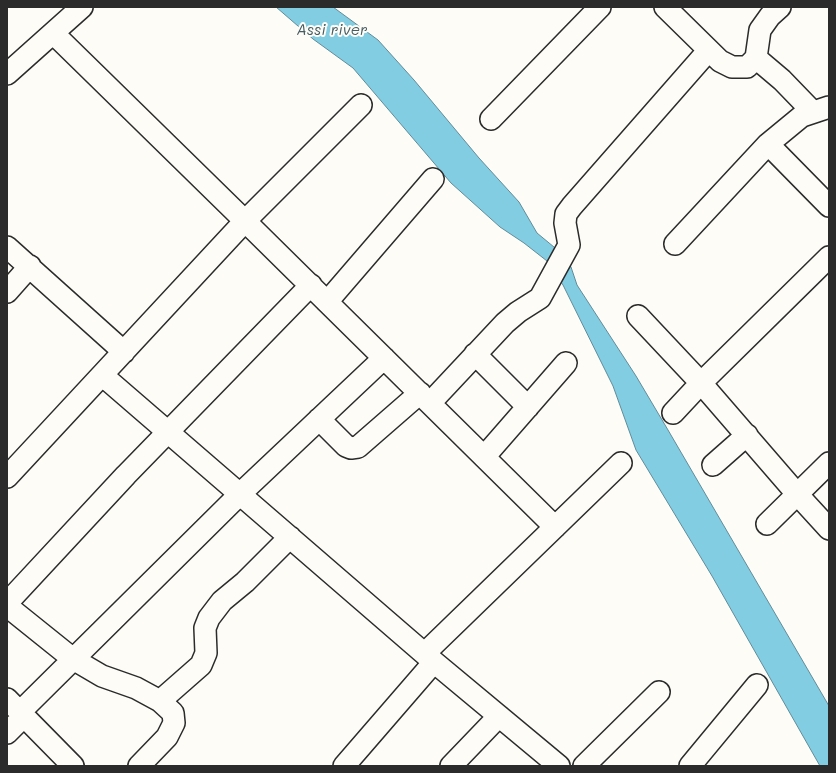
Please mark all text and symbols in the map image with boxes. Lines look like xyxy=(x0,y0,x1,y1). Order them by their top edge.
water label: Assi river xyxy=(296,21,368,39)

